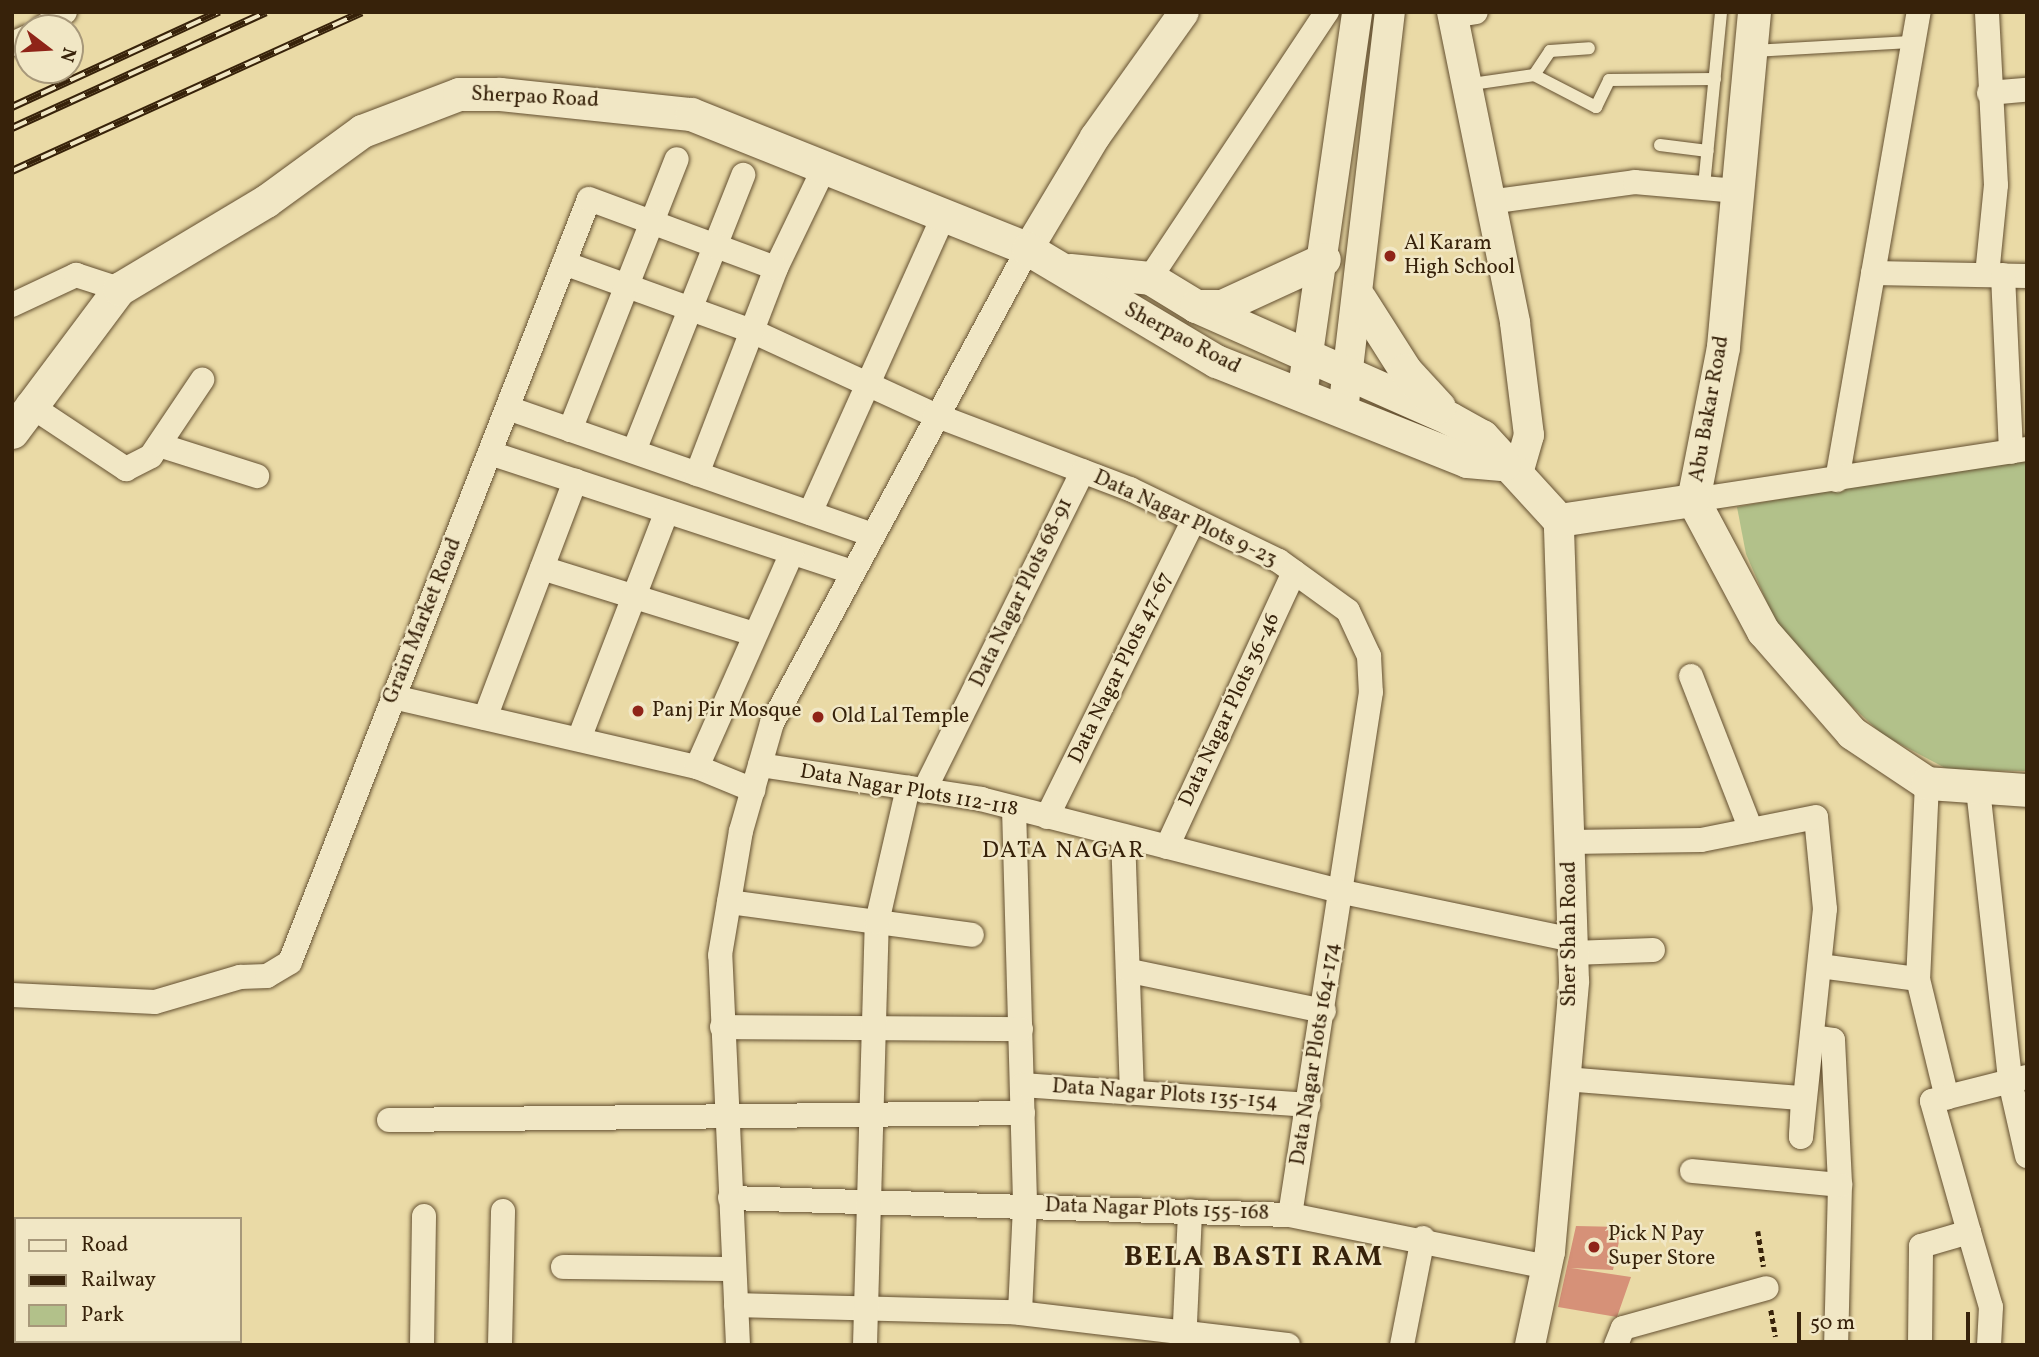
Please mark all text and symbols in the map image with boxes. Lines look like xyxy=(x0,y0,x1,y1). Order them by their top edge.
north arrow xyxy=(14,14,84,84)
text: N xyxy=(53,44,82,65)
street label: Sherpao Road xyxy=(470,82,600,114)
place label: Al Karam High School xyxy=(1404,231,1515,281)
marker: Al Karam High School xyxy=(1382,248,1398,264)
street label: Sherpao Road xyxy=(1120,298,1244,380)
street label: Abu Bakar Road xyxy=(1685,334,1735,484)
street label: Data Nagar Plots 9-23 xyxy=(1089,465,1281,573)
street label: Data Nagar Plots 68-91 xyxy=(965,494,1079,692)
street label: Grain Market Road xyxy=(378,534,468,708)
street label: Data Nagar Plots 47-67 xyxy=(1064,568,1178,768)
street label: Data Nagar Plots 36-46 xyxy=(1174,609,1286,811)
place label: Panj Pir Mosque xyxy=(652,698,801,724)
marker: Panj Pir Mosque xyxy=(630,703,646,719)
place label: Old Lal Temple xyxy=(832,704,970,730)
marker: Old Lal Temple xyxy=(810,709,826,725)
street label: Data Nagar Plots 112-118 xyxy=(798,759,1020,823)
district label: DATA NAGAR xyxy=(983,837,1145,865)
street label: Sher Shah Road xyxy=(1557,861,1583,1007)
street label: Data Nagar Plots 164-174 xyxy=(1286,941,1346,1167)
street label: Data Nagar Plots 135-154 xyxy=(1051,1075,1279,1115)
street label: Data Nagar Plots 155-168 xyxy=(1044,1193,1270,1227)
legend xyxy=(14,1217,242,1343)
place label: Pick N Pay Super Store xyxy=(1608,1222,1715,1272)
text: Road xyxy=(81,1231,128,1260)
marker: Pick N Pay Super Store xyxy=(1586,1239,1602,1255)
district label: BELA BASTI RAM xyxy=(1126,1241,1382,1275)
text: Railway xyxy=(81,1266,156,1295)
scale bar xyxy=(1801,1298,1974,1342)
text: Park xyxy=(81,1301,124,1330)
text: 50 m xyxy=(1810,1309,1855,1338)

